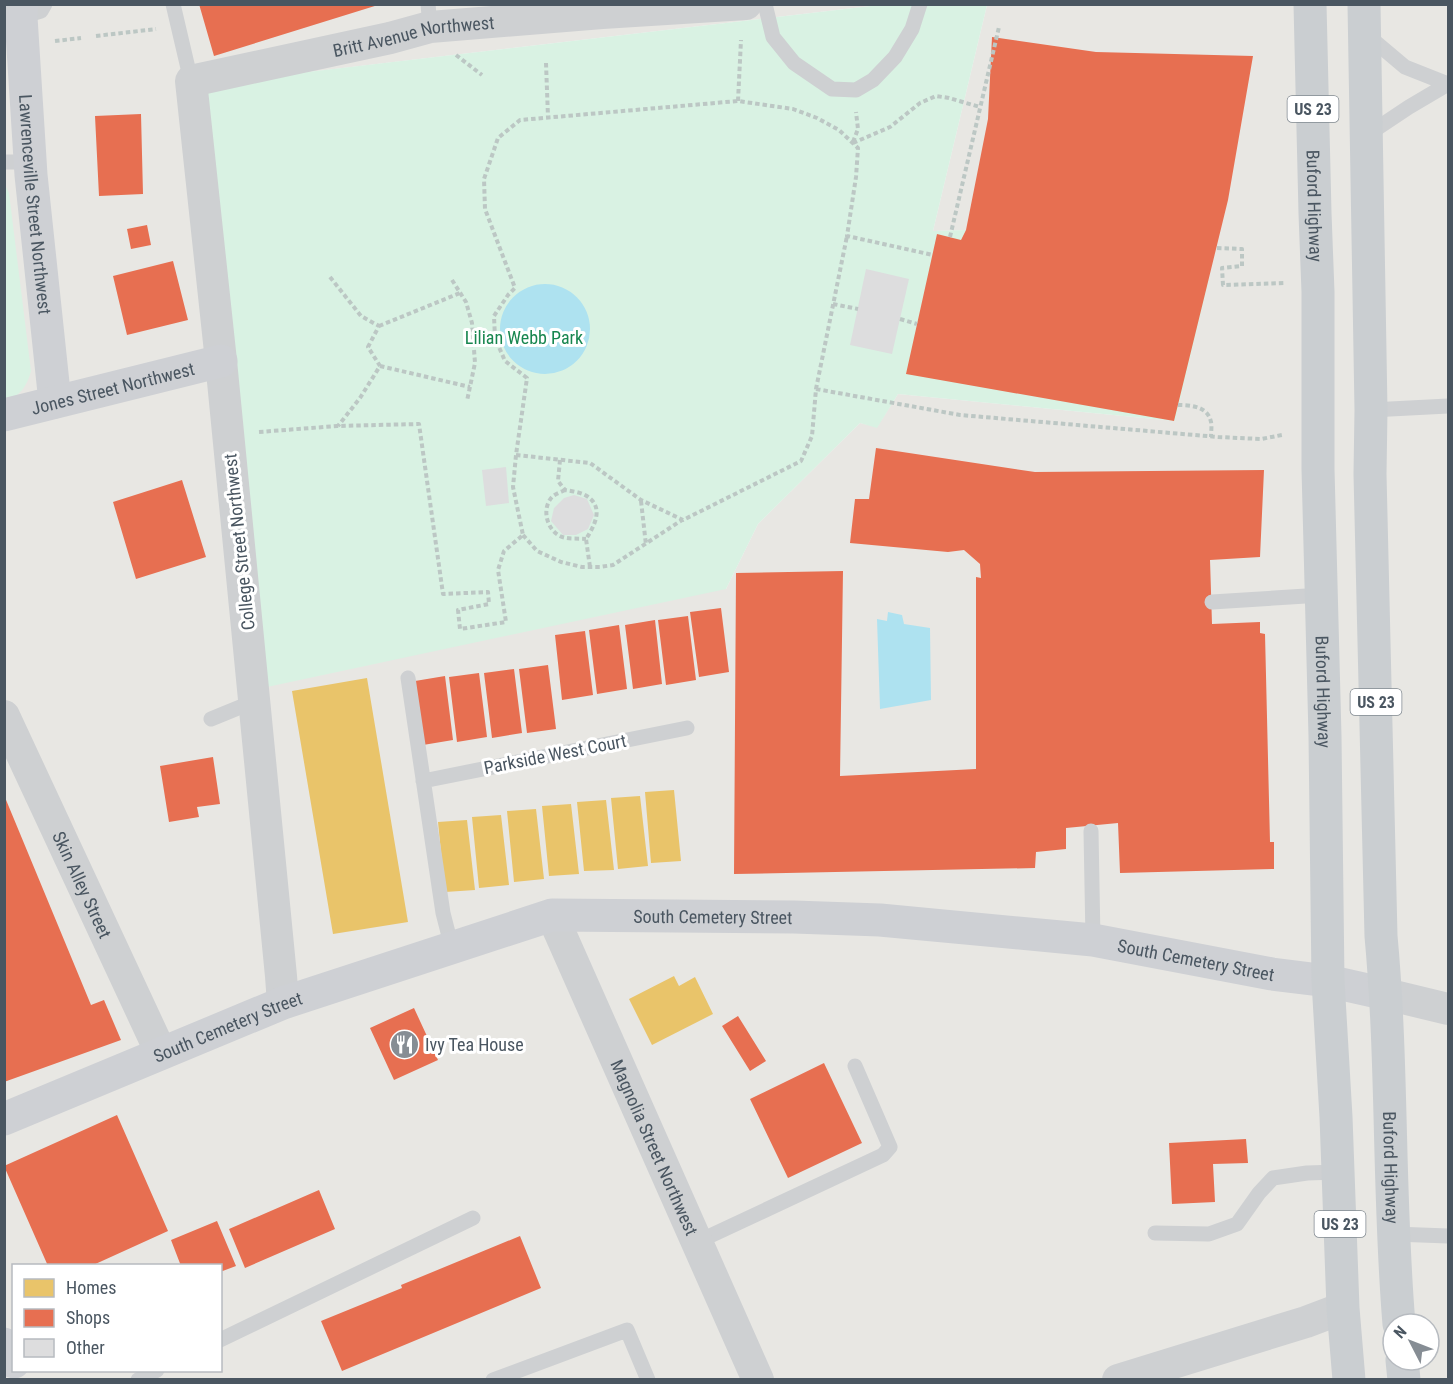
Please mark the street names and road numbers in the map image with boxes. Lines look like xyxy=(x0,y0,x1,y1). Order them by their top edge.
street label: Britt Avenue Northwest xyxy=(331,11,495,61)
street label: Lawrenceville Street Northwest xyxy=(15,94,56,315)
road number: US 23 xyxy=(1288,96,1338,122)
street label: Buford Highway xyxy=(1303,150,1327,263)
street label: Jones Street Northwest xyxy=(29,358,196,418)
street label: College Street Northwest xyxy=(219,453,259,631)
street label: Buford Highway xyxy=(1312,635,1336,749)
road number: US 23 xyxy=(1350,689,1402,715)
street label: Parkside West Court xyxy=(482,730,628,778)
street label: Skin Alley Street xyxy=(49,828,116,941)
street label: South Cemetery Street xyxy=(633,905,792,927)
street label: South Cemetery Street xyxy=(1116,934,1276,985)
street label: South Cemetery Street xyxy=(150,987,305,1066)
street label: Magnolia Street Northwest xyxy=(607,1056,703,1238)
street label: Buford Highway xyxy=(1379,1111,1404,1225)
road number: US 23 xyxy=(1314,1211,1366,1237)

